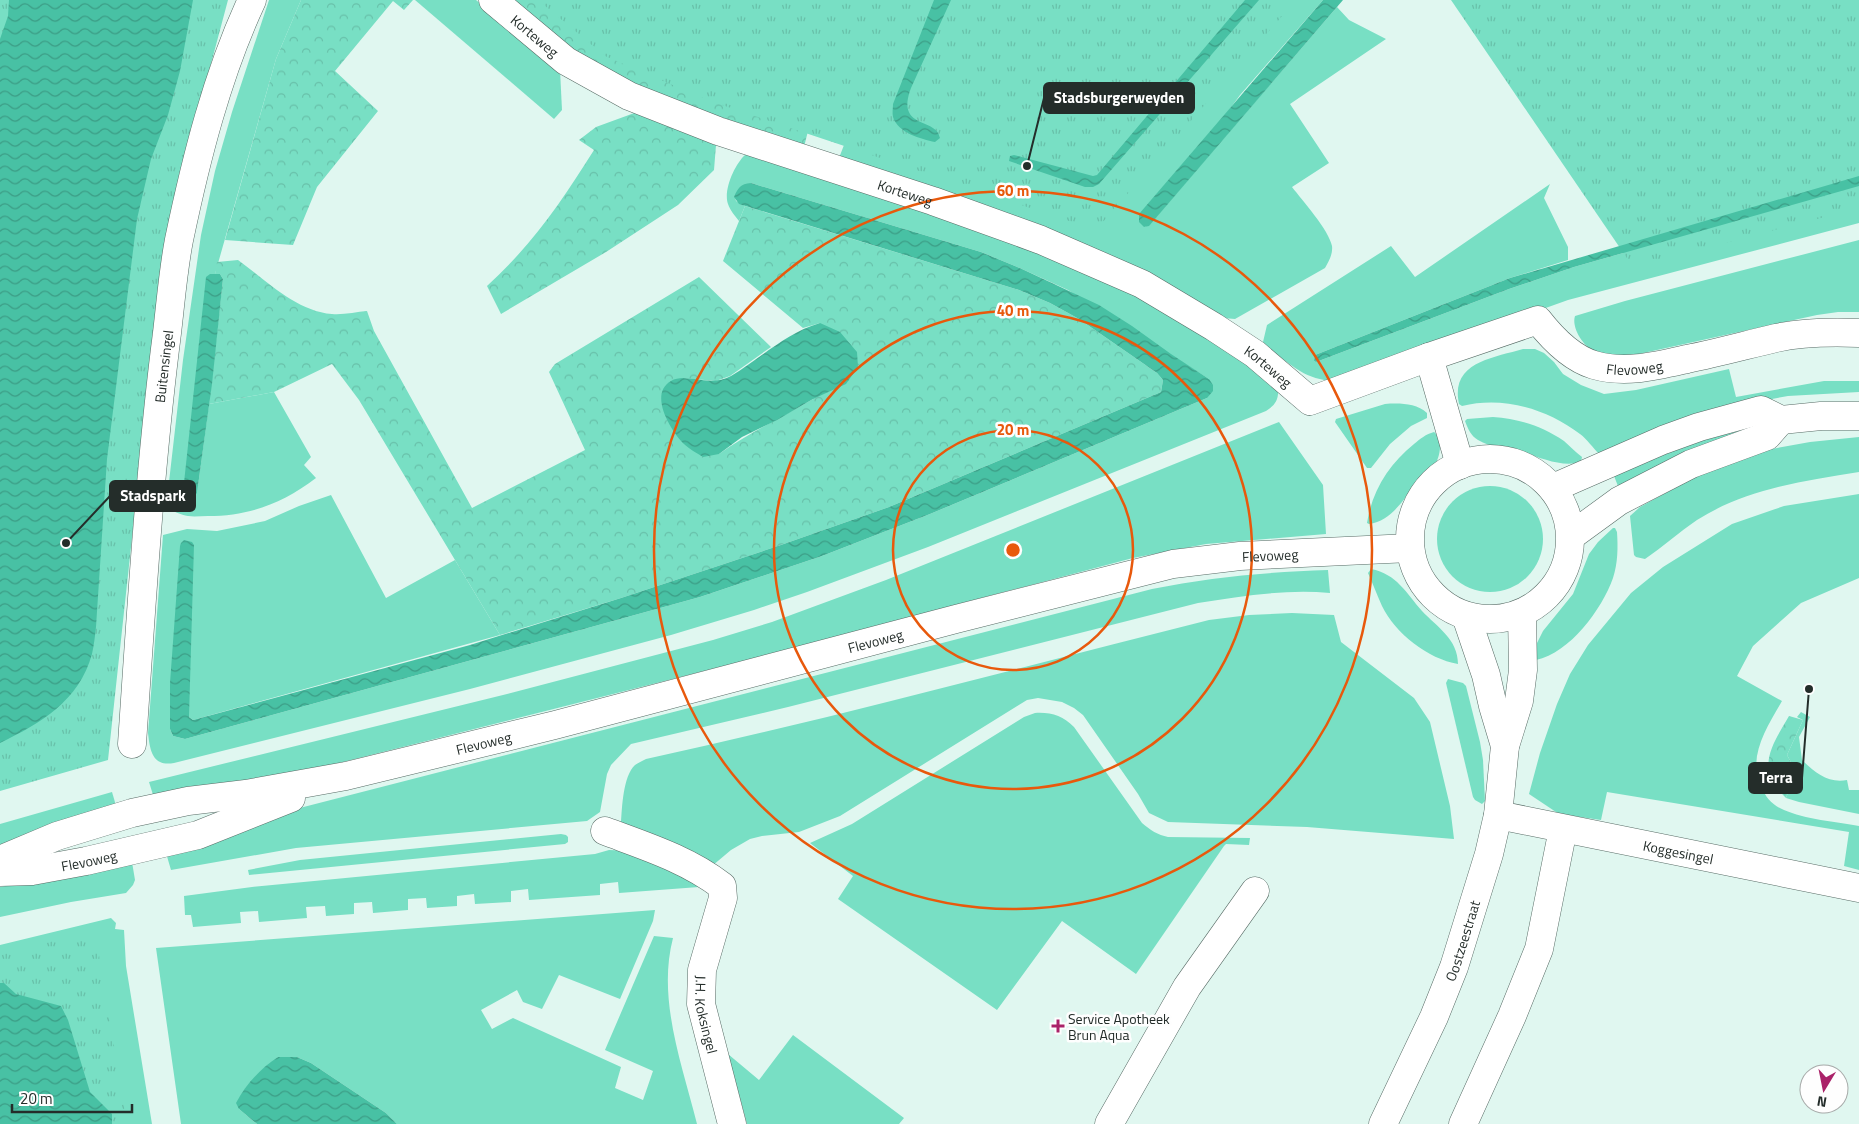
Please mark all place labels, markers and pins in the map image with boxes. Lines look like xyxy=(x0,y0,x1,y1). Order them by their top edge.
callout: Stadsburgerweyden xyxy=(1044,83,1194,113)
callout: Stadspark xyxy=(110,481,195,511)
centre of rings xyxy=(1004,541,1022,559)
callout: Terra xyxy=(1749,763,1802,793)
place label: Service Apotheek Brun Aqua xyxy=(1068,1008,1170,1045)
marker: Service Apotheek Brun Aqua xyxy=(1052,1020,1064,1032)

